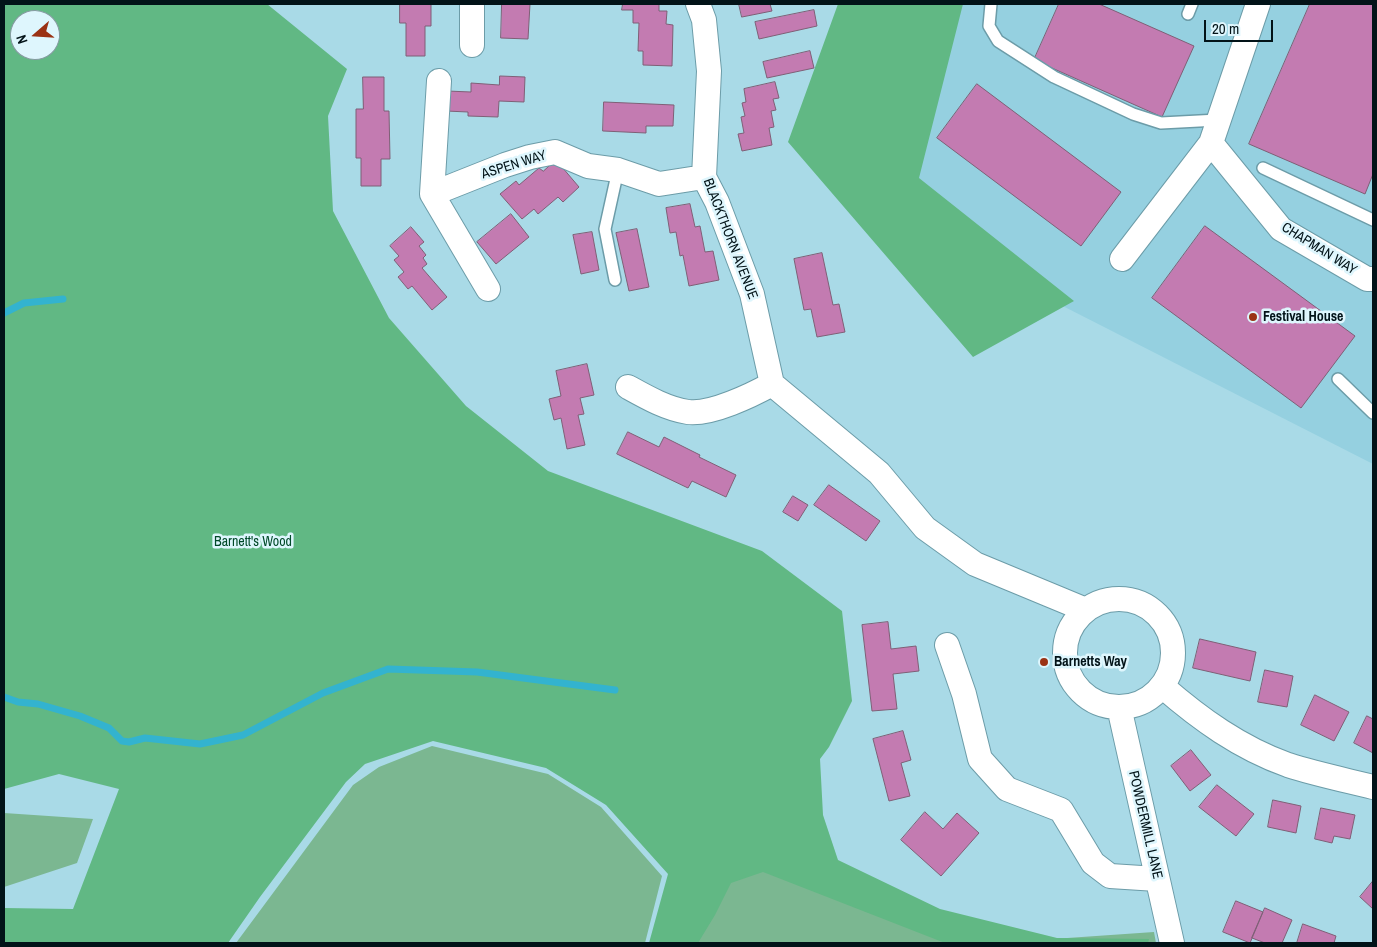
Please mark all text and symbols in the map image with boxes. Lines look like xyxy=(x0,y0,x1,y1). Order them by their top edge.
north arrow xyxy=(10,10,60,60)
scale bar xyxy=(1207,10,1276,42)
text: 20 m xyxy=(1212,18,1239,39)
text: N xyxy=(12,33,32,46)
street label: ASPEN WAY xyxy=(480,147,548,183)
street label: BLACKTHORN AVENUE xyxy=(699,176,761,302)
street label: CHAPMAN WAY xyxy=(1278,219,1360,279)
place label: Festival House xyxy=(1263,309,1343,325)
marker: Festival House xyxy=(1247,311,1259,323)
park label: Barnett's Wood xyxy=(214,534,292,550)
place label: Barnetts Way xyxy=(1054,654,1127,670)
marker: Barnetts Way xyxy=(1038,656,1050,668)
street label: POWDERMILL LANE xyxy=(1124,769,1166,881)

